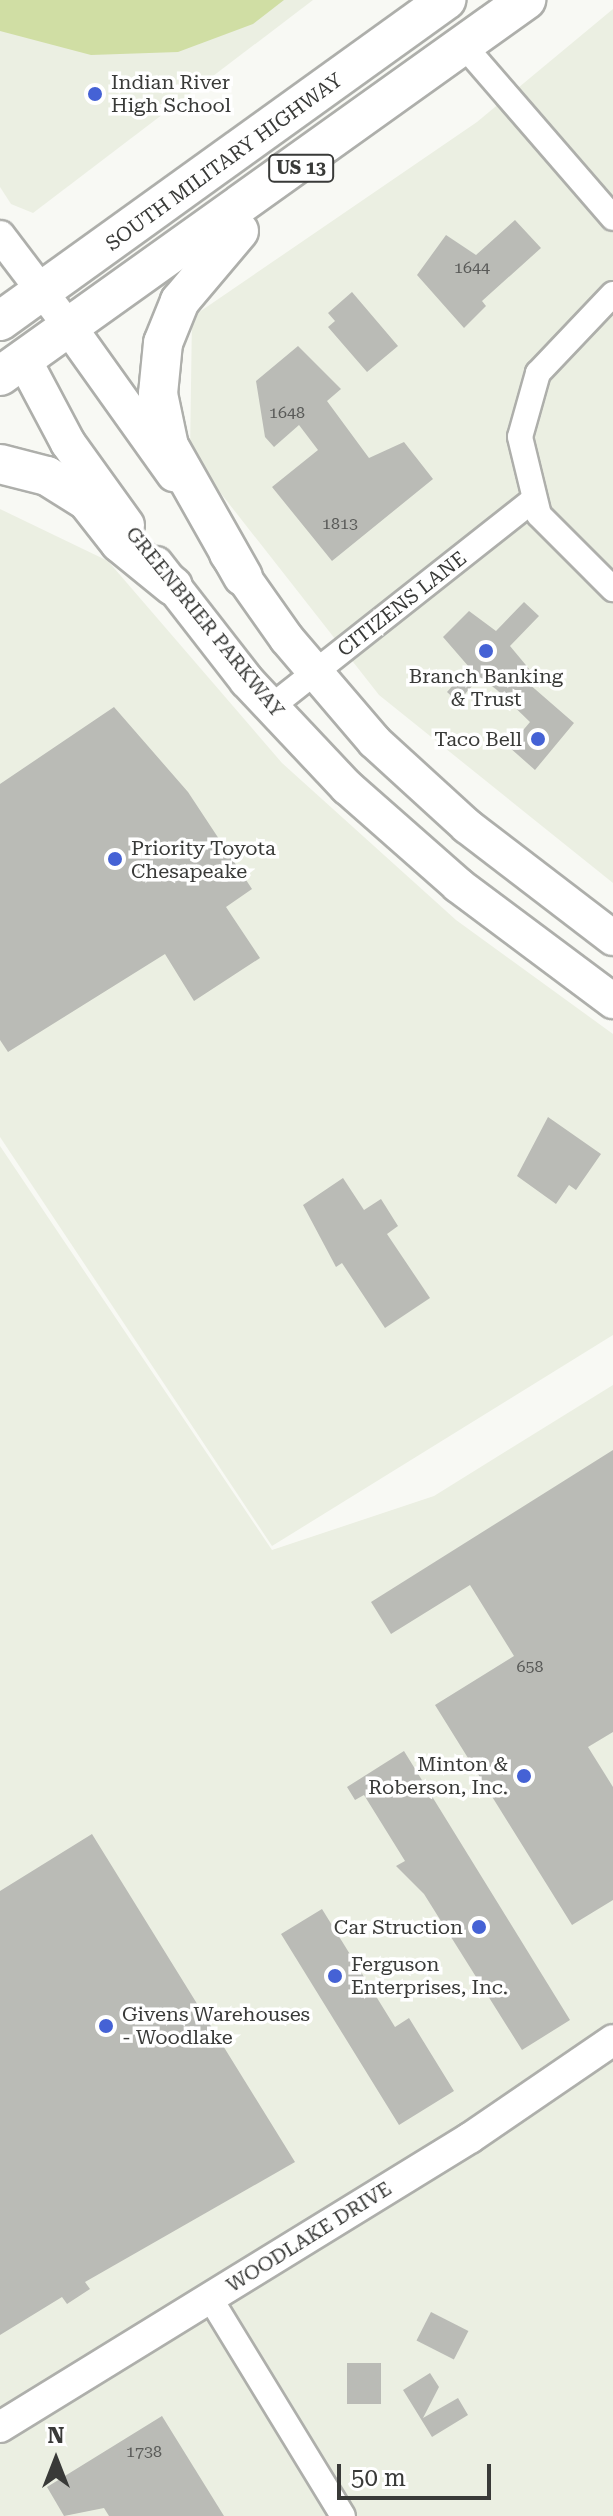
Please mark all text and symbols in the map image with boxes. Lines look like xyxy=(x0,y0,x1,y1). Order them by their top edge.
street label: SOUTH MILITARY HIGHWAY xyxy=(101,68,347,256)
place label: Indian River High School xyxy=(111,70,231,117)
marker: Indian River High School xyxy=(86,85,104,103)
road number: US 13 xyxy=(267,154,335,182)
house number: 1644 xyxy=(454,258,490,278)
house number: 1648 xyxy=(269,403,305,423)
house number: 1813 xyxy=(322,514,358,534)
street label: GREENBRIER PARKWAY xyxy=(121,522,289,722)
street label: CITIZENS LANE xyxy=(333,546,471,662)
marker: Branch Banking & Trust xyxy=(477,642,495,660)
place label: Branch Banking & Trust xyxy=(409,664,563,711)
place label: Taco Bell xyxy=(434,727,522,751)
marker: Taco Bell xyxy=(529,730,547,748)
place label: Priority Toyota Chesapeake xyxy=(131,836,276,883)
marker: Priority Toyota Chesapeake xyxy=(106,850,124,868)
house number: 658 xyxy=(517,1657,543,1677)
place label: Minton & Roberson, Inc. xyxy=(368,1752,508,1799)
marker: Minton & Roberson, Inc. xyxy=(515,1767,533,1785)
place label: Car Struction xyxy=(334,1915,463,1939)
marker: Car Struction xyxy=(470,1918,488,1936)
place label: Ferguson Enterprises, Inc. xyxy=(351,1952,508,1999)
marker: Ferguson Enterprises, Inc. xyxy=(326,1967,344,1985)
place label: Givens Warehouses - Woodlake xyxy=(122,2002,310,2049)
marker: Givens Warehouses - Woodlake xyxy=(97,2017,115,2035)
street label: WOODLAKE DRIVE xyxy=(222,2177,396,2297)
north arrow xyxy=(16,2420,96,2500)
text: N xyxy=(48,2423,64,2448)
house number: 1738 xyxy=(126,2442,162,2462)
scale bar xyxy=(341,2448,495,2498)
text: 50 m xyxy=(351,2464,406,2492)

